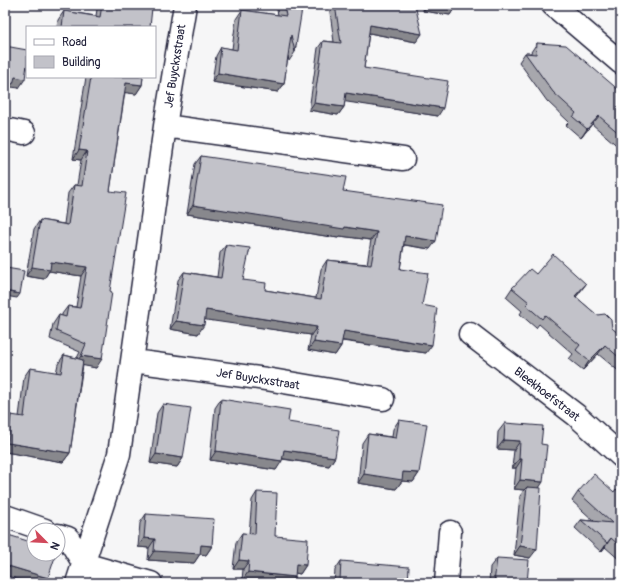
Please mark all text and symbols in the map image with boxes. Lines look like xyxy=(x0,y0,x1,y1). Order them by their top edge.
street label: Jef Buyckxstraat xyxy=(161,23,190,109)
legend xyxy=(26,26,156,78)
text: Road xyxy=(62,35,87,50)
text: Building xyxy=(62,55,101,70)
street label: Bleekhoefstraat xyxy=(511,364,583,425)
street label: Jef Buyckxstraat xyxy=(215,365,301,394)
north arrow xyxy=(26,522,66,562)
text: N xyxy=(47,540,62,552)

